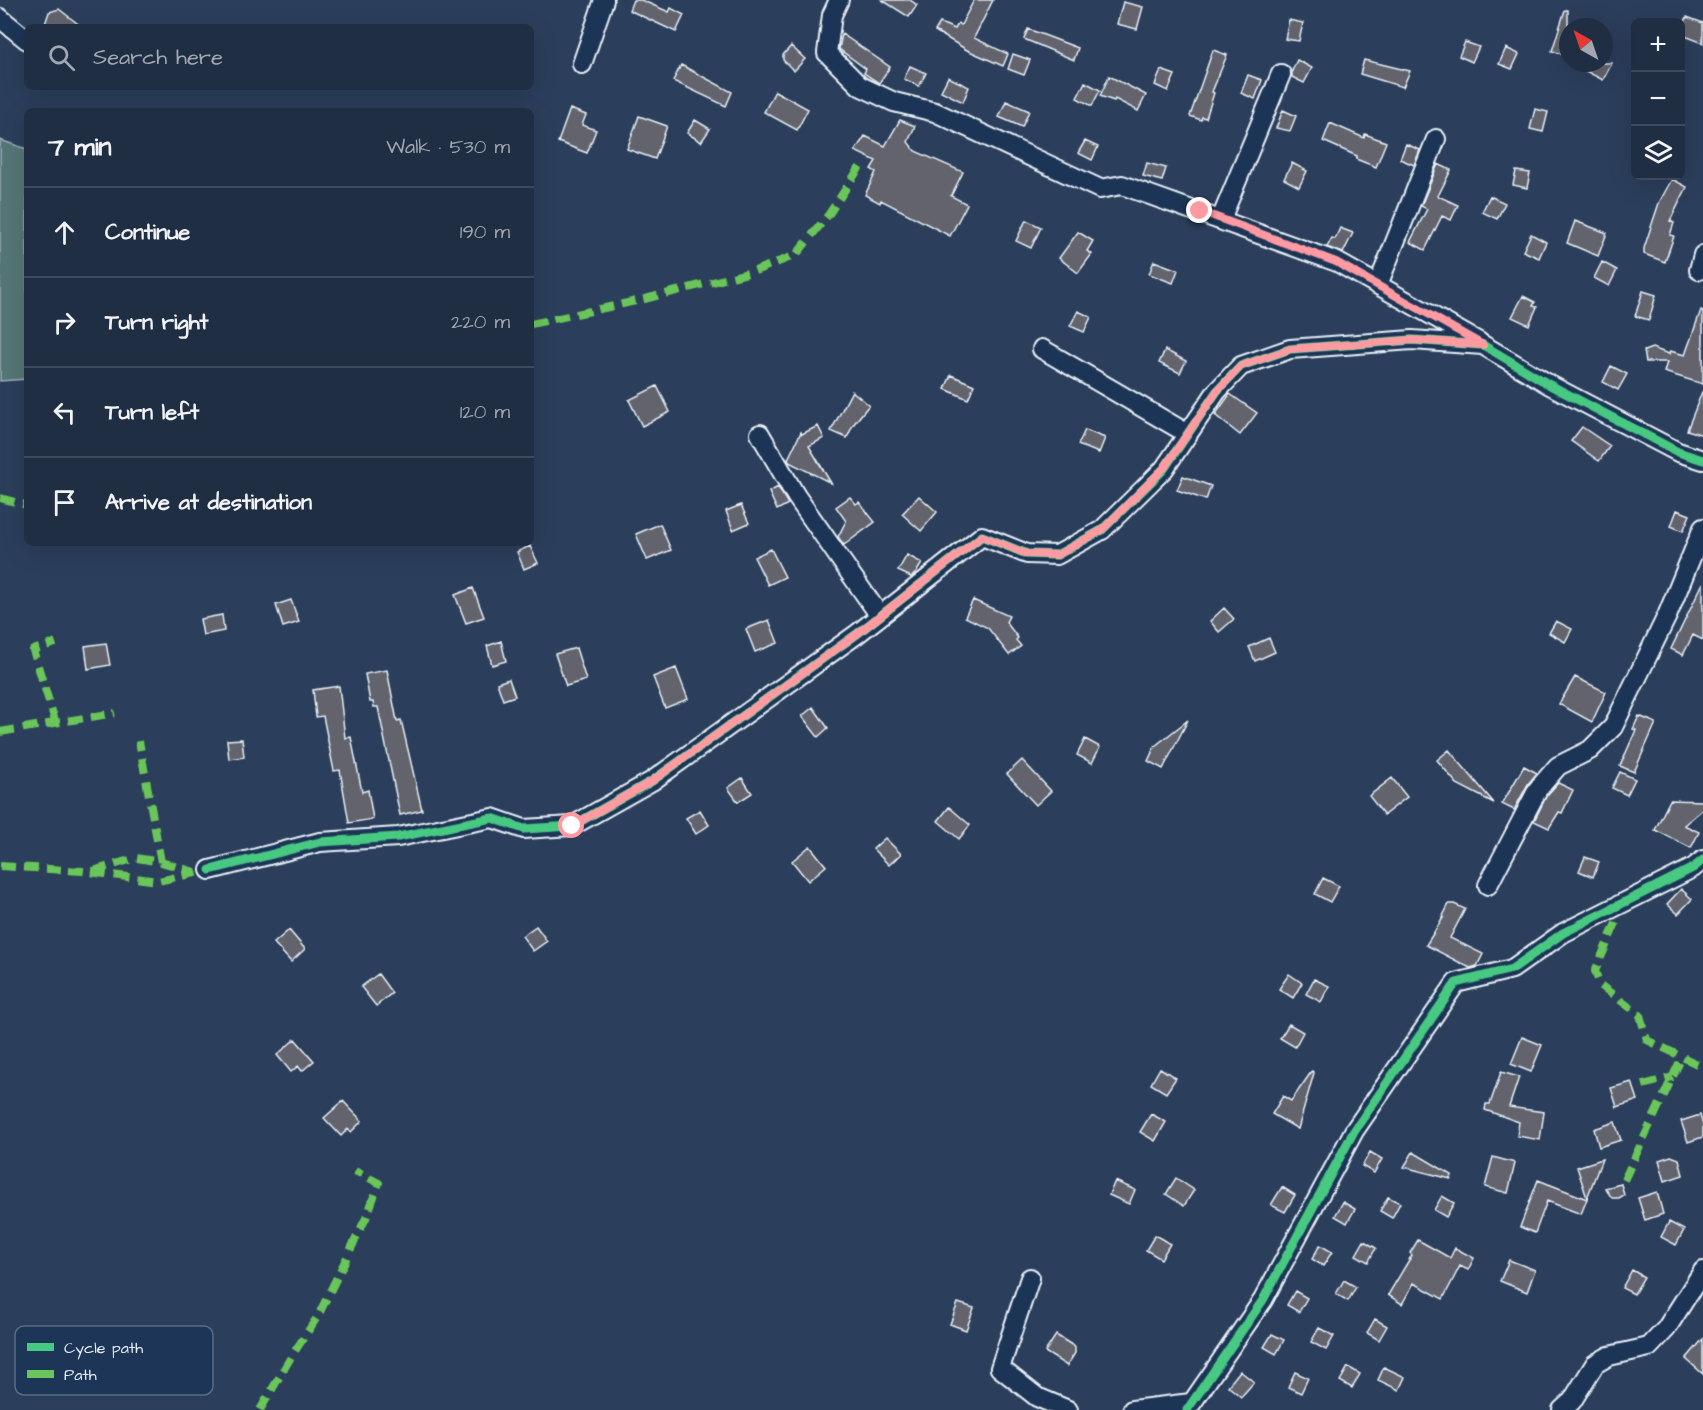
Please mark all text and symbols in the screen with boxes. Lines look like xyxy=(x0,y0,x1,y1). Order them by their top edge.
north arrow xyxy=(1559,18,1613,72)
map controls xyxy=(1631,18,1685,180)
button: + xyxy=(1631,18,1685,72)
search box xyxy=(24,24,534,90)
icon: search xyxy=(45,41,78,74)
text: Search here xyxy=(93,42,223,73)
button: − xyxy=(1631,72,1685,126)
button: layers xyxy=(1631,126,1685,180)
text: 7 min xyxy=(48,129,112,165)
text: Walk · 530 m xyxy=(386,133,510,161)
route end xyxy=(1186,197,1212,223)
icon: ahead xyxy=(48,216,81,249)
text: Continue xyxy=(105,217,190,248)
text: 190 m xyxy=(460,218,510,246)
icon: right xyxy=(48,306,81,339)
text: Turn right xyxy=(105,307,208,338)
text: 220 m xyxy=(451,308,510,336)
icon: left xyxy=(48,396,81,429)
text: Turn left xyxy=(105,397,199,428)
text: 120 m xyxy=(460,398,510,426)
icon: arrive xyxy=(48,486,81,519)
text: Arrive at destination xyxy=(105,487,312,518)
route start xyxy=(558,812,584,838)
legend xyxy=(15,1326,213,1395)
text: Cycle path xyxy=(64,1337,143,1360)
text: Path xyxy=(64,1364,97,1386)

